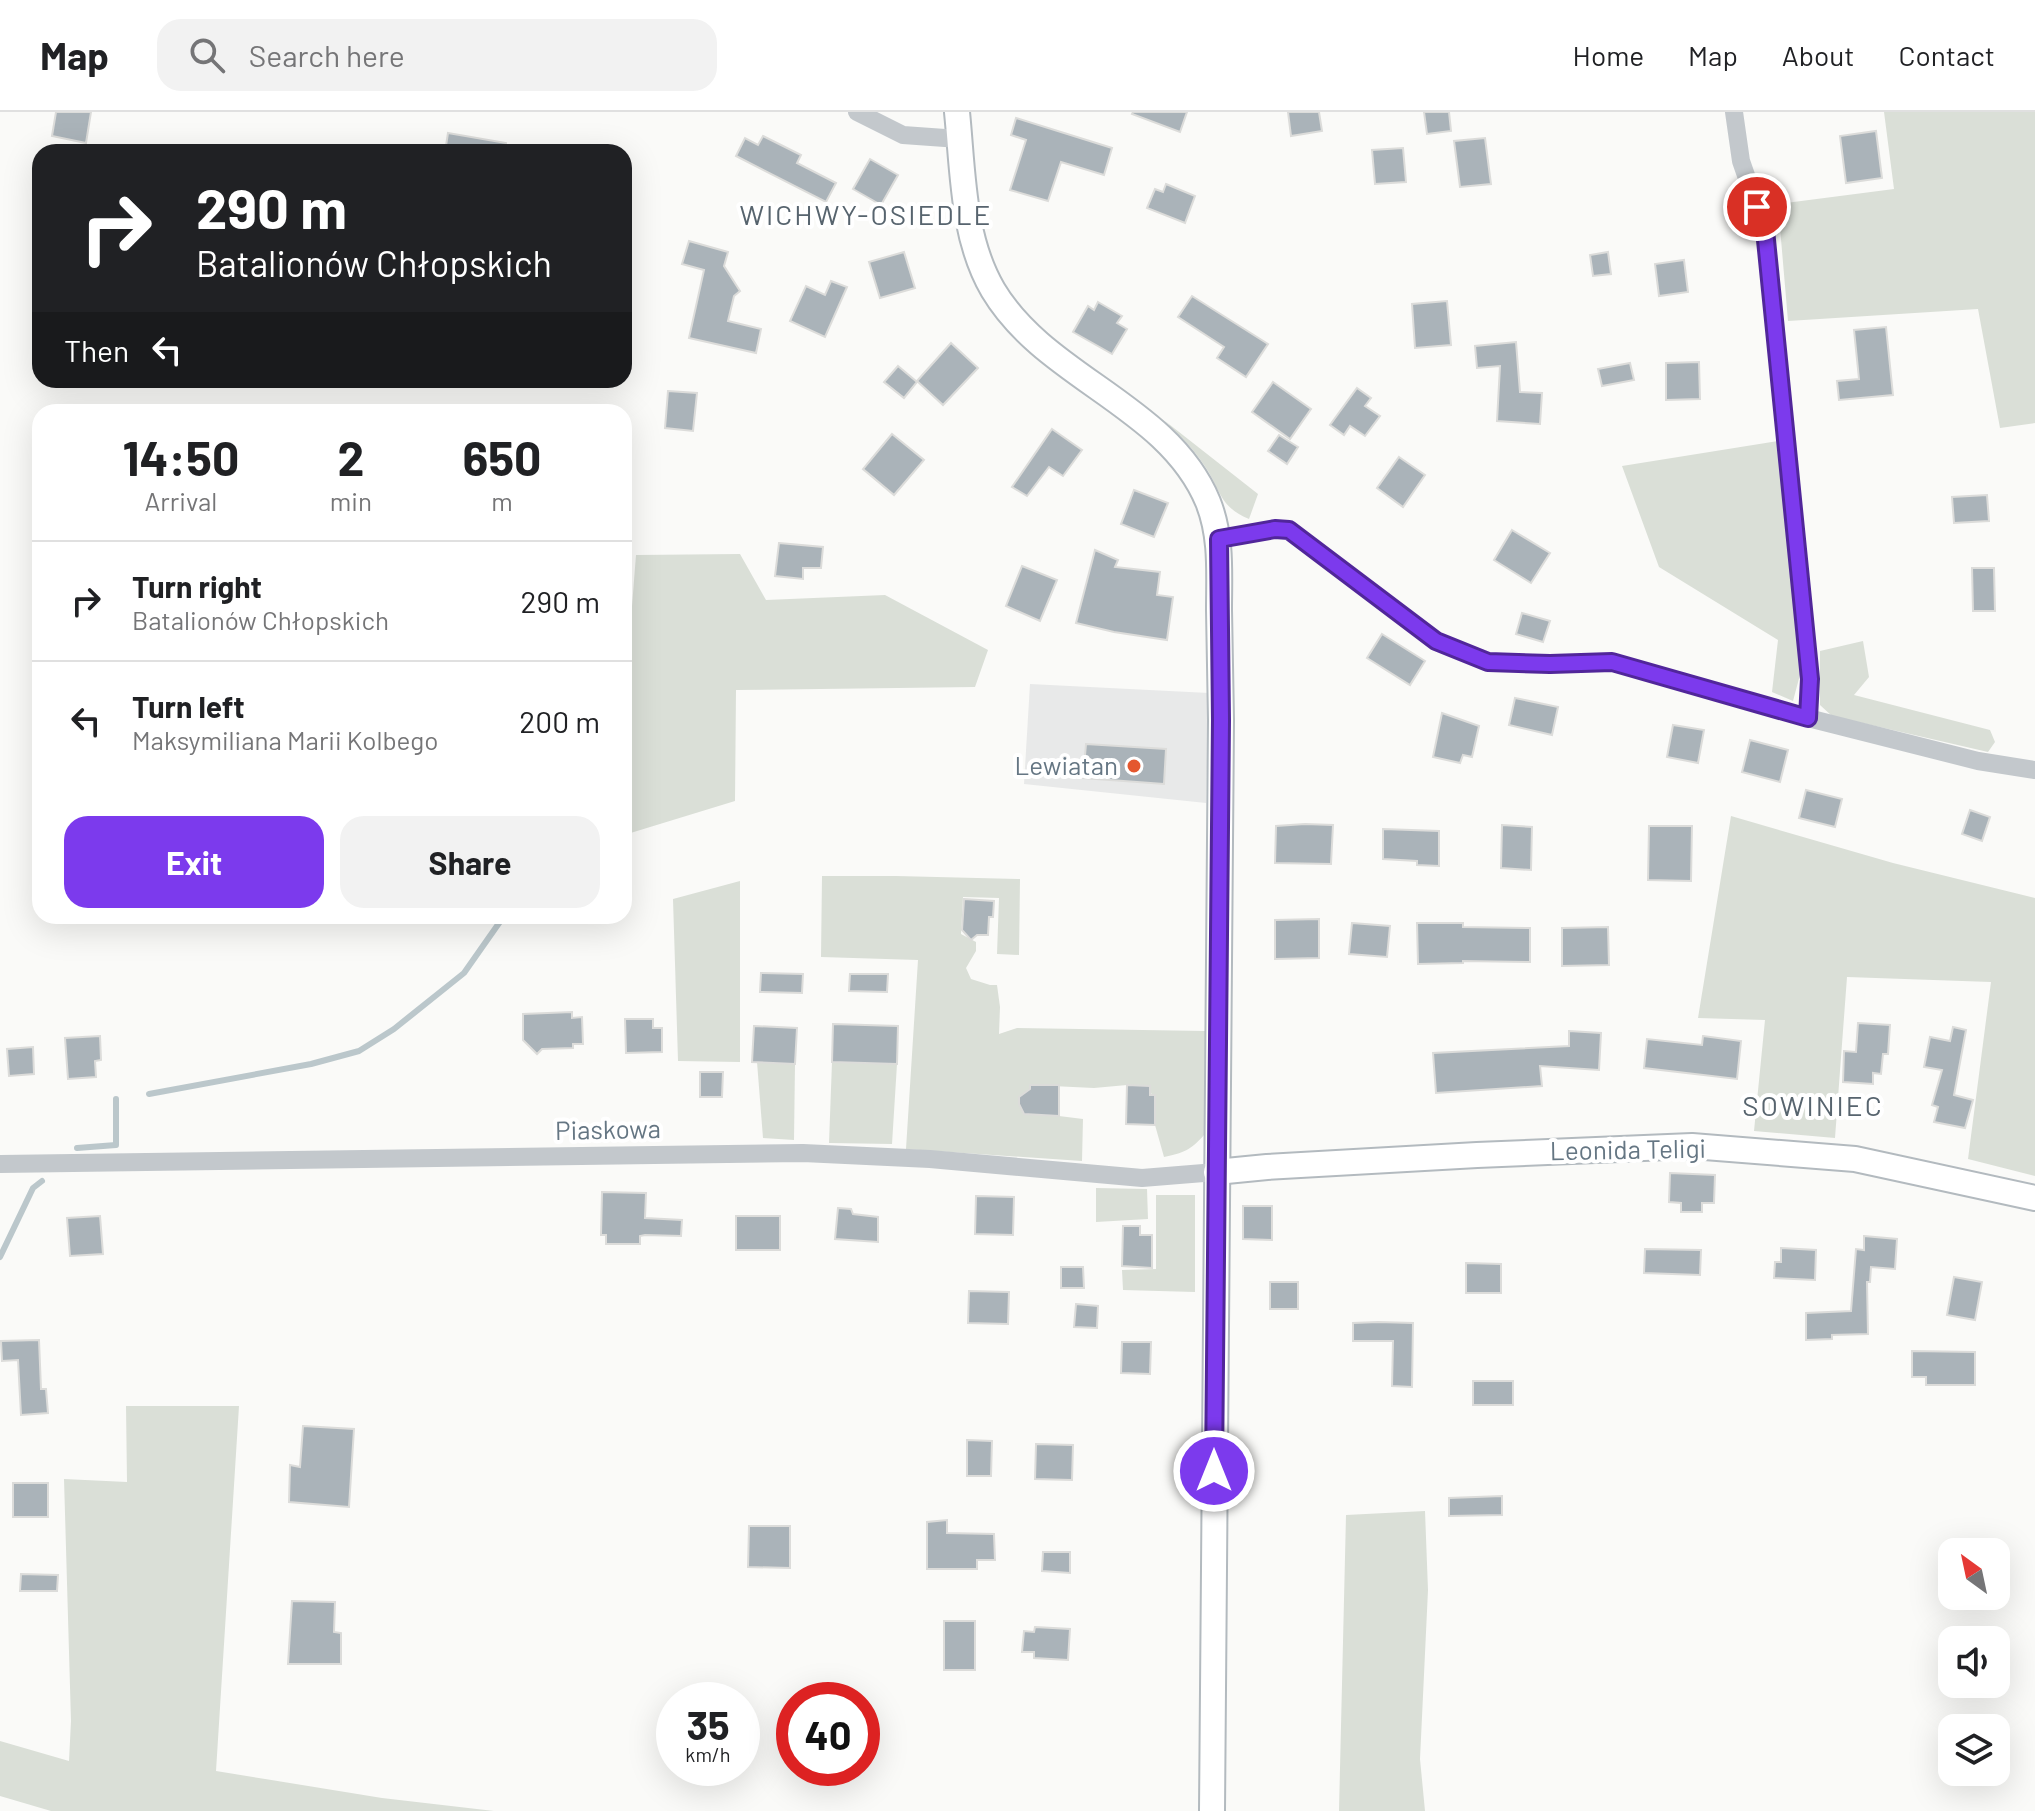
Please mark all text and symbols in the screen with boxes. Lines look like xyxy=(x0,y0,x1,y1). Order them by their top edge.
search box xyxy=(157,19,717,91)
text: Map xyxy=(40,32,109,78)
icon: search xyxy=(185,33,229,77)
text: Search here xyxy=(249,37,405,73)
text: Home xyxy=(1573,38,1644,72)
text: Map xyxy=(1688,38,1738,72)
text: About xyxy=(1782,38,1854,72)
text: Contact xyxy=(1898,38,1995,72)
text: 290 m xyxy=(196,173,347,240)
pin xyxy=(1723,173,1791,241)
icon: right xyxy=(64,176,168,280)
icon: arrive xyxy=(1735,185,1779,229)
district label: WICHWY-OSIEDLE xyxy=(739,197,993,231)
text: Batalionów Chłopskich xyxy=(196,241,552,284)
icon: left xyxy=(145,328,189,372)
text: Then xyxy=(64,332,129,368)
text: 14:50 xyxy=(123,428,239,486)
text: 2 xyxy=(337,428,364,486)
text: 650 xyxy=(462,428,541,486)
text: Arrival xyxy=(145,485,217,516)
text: min xyxy=(330,485,372,516)
text: m xyxy=(491,485,513,516)
text: Turn right xyxy=(132,568,262,604)
icon: right xyxy=(64,579,108,623)
text: 290 m xyxy=(521,583,600,619)
text: Batalionów Chłopskich xyxy=(132,604,389,635)
text: Turn left xyxy=(132,688,245,724)
icon: left xyxy=(64,699,108,743)
text: 200 m xyxy=(519,703,600,739)
text: Maksymiliana Marii Kolbego xyxy=(132,724,438,755)
place label: Lewiatan xyxy=(1014,749,1118,780)
marker: Lewiatan xyxy=(1125,757,1143,775)
button: Exit xyxy=(64,816,324,908)
button: Share xyxy=(340,816,600,908)
district label: SOWINIEC xyxy=(1742,1088,1884,1122)
street label: Piaskowa xyxy=(555,1112,661,1145)
street label: Leonida Teligi xyxy=(1550,1132,1706,1165)
position arrow xyxy=(1172,1429,1256,1513)
north arrow xyxy=(1938,1538,2010,1610)
map controls xyxy=(1938,1538,2010,1786)
button: sound xyxy=(1938,1626,2010,1698)
speed limit sign: 40 xyxy=(776,1682,880,1786)
text: 35 xyxy=(686,1700,730,1748)
button: layers xyxy=(1938,1714,2010,1786)
text: km/h xyxy=(685,1742,731,1766)

